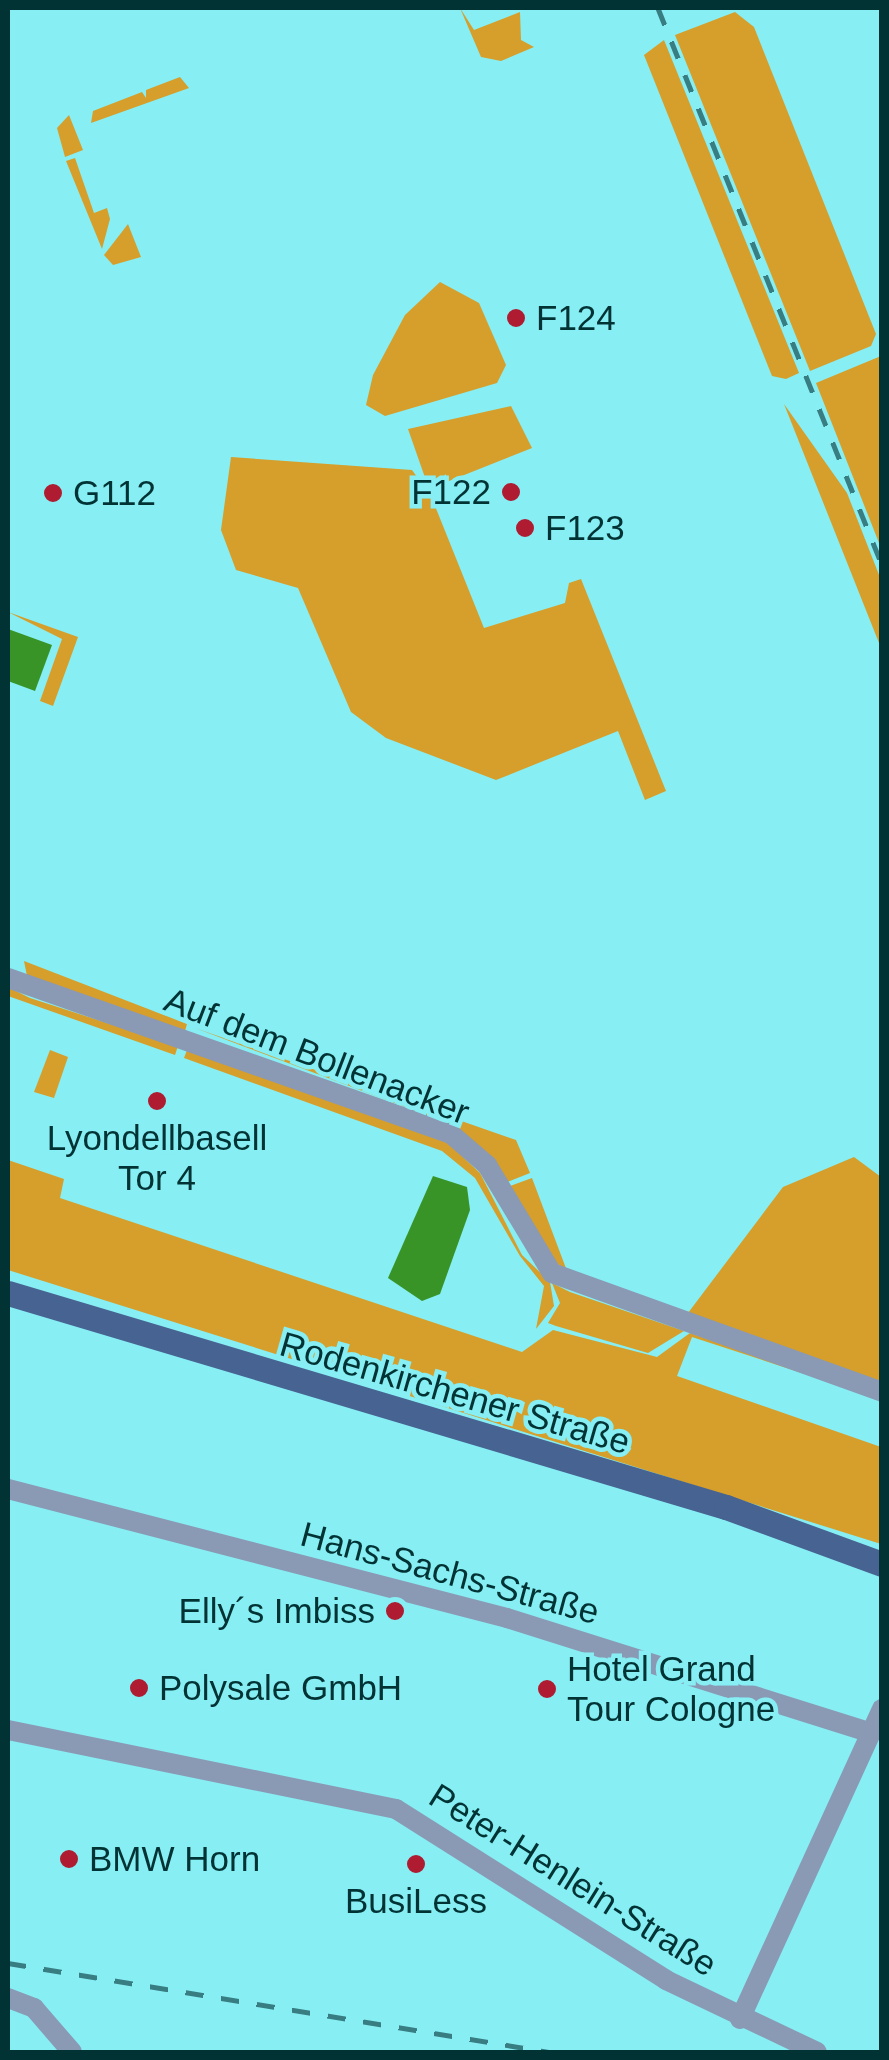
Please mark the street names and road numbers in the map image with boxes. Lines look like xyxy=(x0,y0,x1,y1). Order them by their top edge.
street label: Auf dem Bollenacker xyxy=(159,979,475,1133)
street label: Rodenkirchener Straße xyxy=(275,1323,635,1463)
street label: Hans-Sachs-Straße xyxy=(296,1513,604,1633)
street label: Peter-Henlein-Straße xyxy=(422,1775,724,1985)

